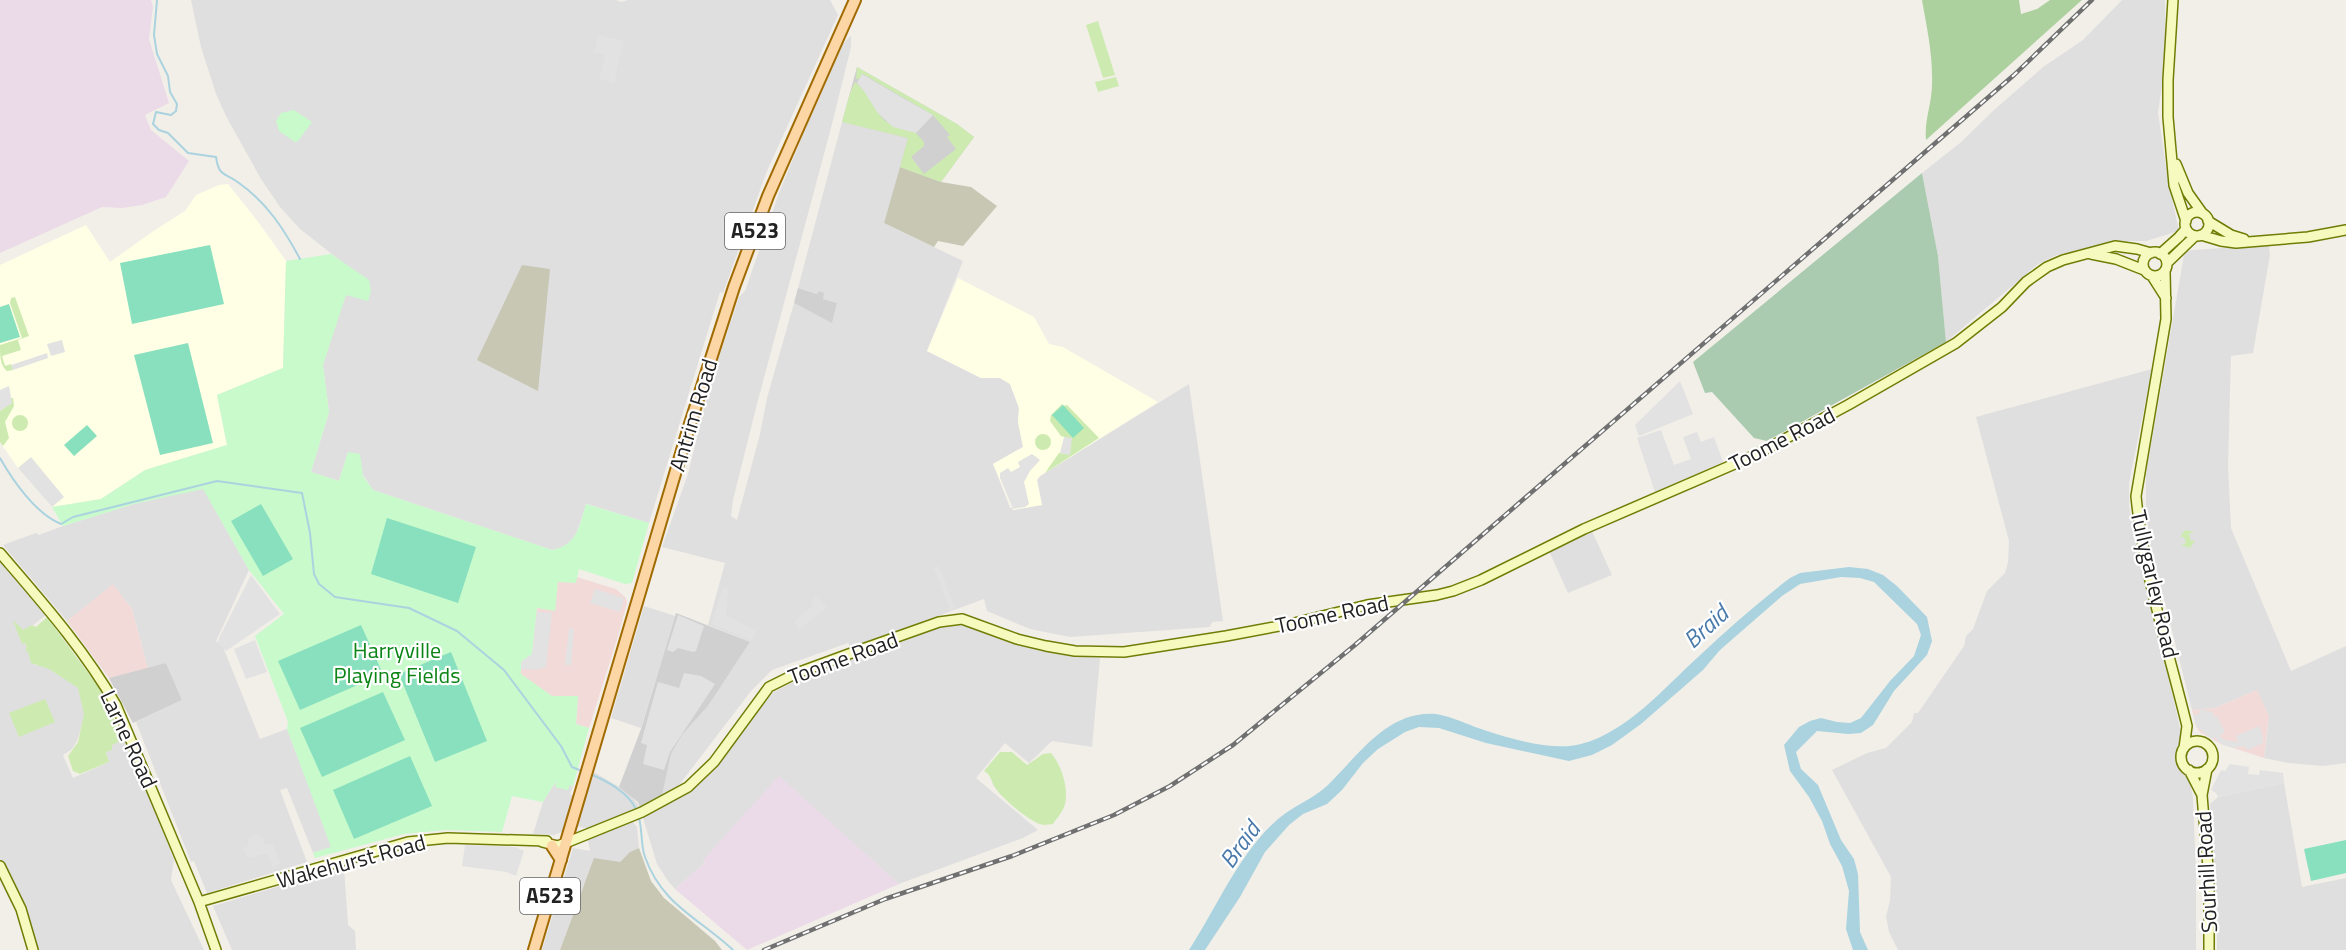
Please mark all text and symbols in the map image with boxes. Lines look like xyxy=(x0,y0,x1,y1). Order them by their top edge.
road number: A523 xyxy=(725,213,785,249)
street label: Antrim Road xyxy=(660,355,726,475)
street label: Toome Road xyxy=(1723,398,1841,480)
street label: Tullygarley Road xyxy=(2121,507,2189,661)
street label: Toome Road xyxy=(1272,585,1392,643)
water label: Braid xyxy=(1675,594,1738,656)
street label: Toome Road xyxy=(783,622,903,694)
park label: Harryville Playing Fields xyxy=(334,633,460,692)
street label: Larne Road xyxy=(91,684,167,794)
street label: Sourhill Road xyxy=(2186,810,2226,934)
water label: Braid xyxy=(1210,811,1270,875)
street label: Wakehurst Road xyxy=(273,825,429,897)
road number: A523 xyxy=(520,878,580,914)

